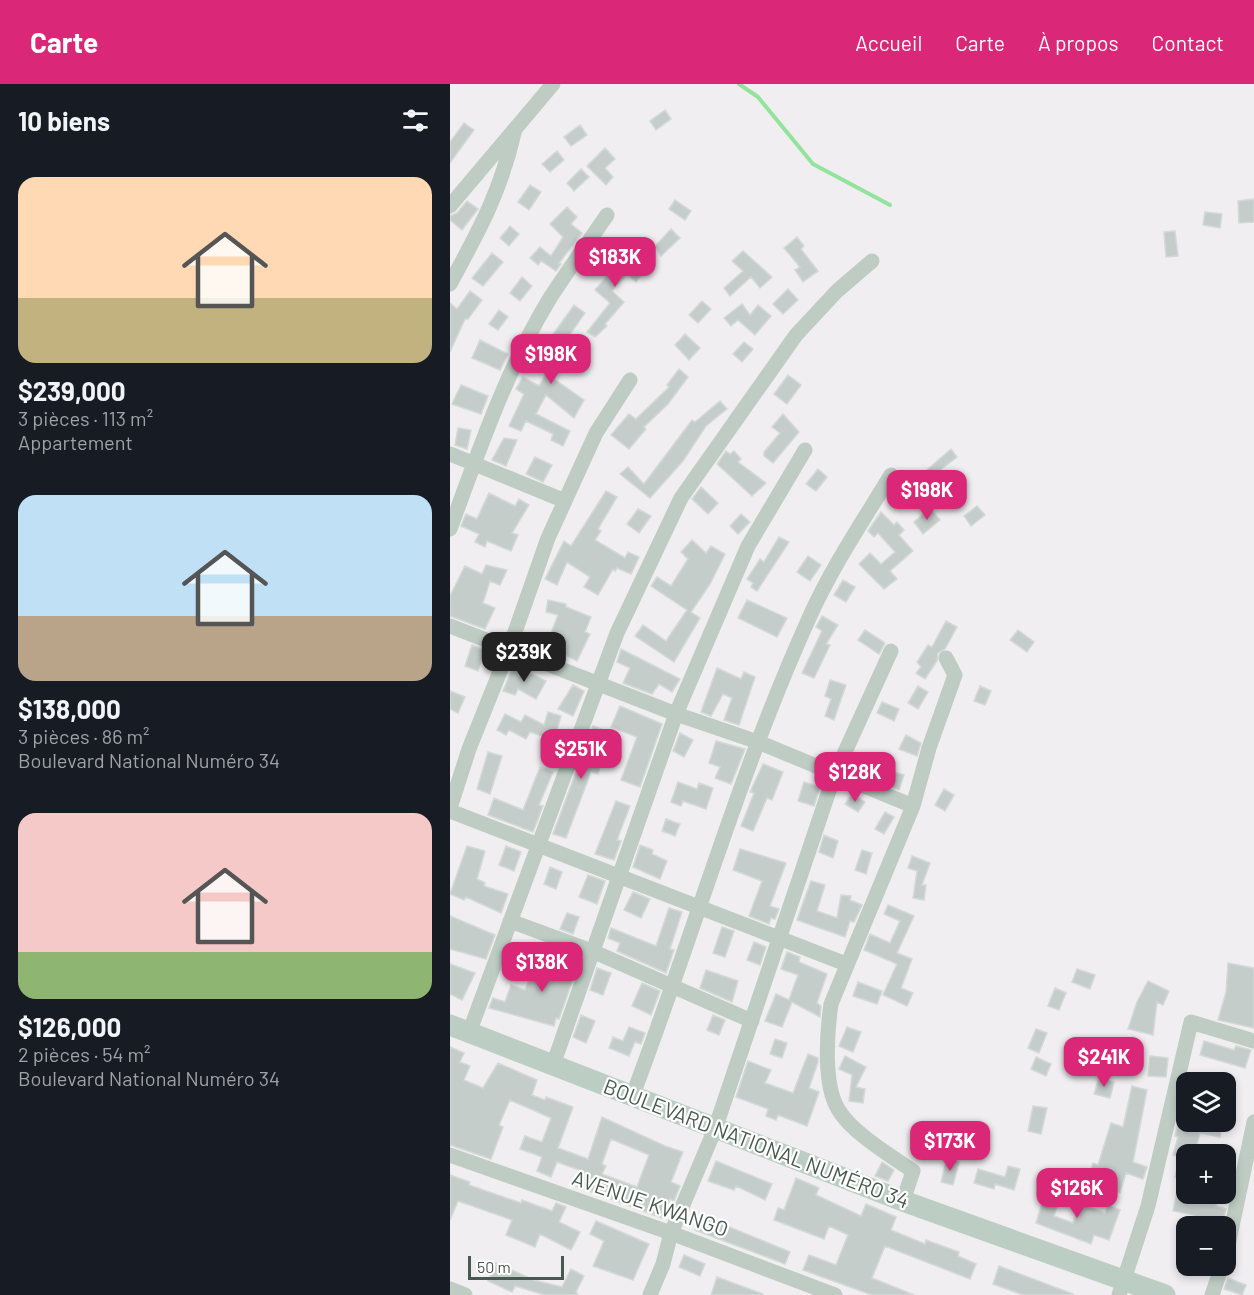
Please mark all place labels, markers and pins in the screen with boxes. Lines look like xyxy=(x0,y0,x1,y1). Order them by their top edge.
pin: $183K xyxy=(573,237,657,288)
pin: $198K xyxy=(509,334,593,385)
pin: $198K xyxy=(885,470,969,521)
pin: $239K xyxy=(482,632,566,683)
pin: $251K xyxy=(539,729,623,780)
pin: $128K xyxy=(813,752,897,803)
pin: $138K xyxy=(500,942,584,993)
pin: $241K xyxy=(1062,1037,1146,1088)
pin: $173K xyxy=(908,1121,992,1172)
pin: $126K xyxy=(1035,1168,1119,1219)

